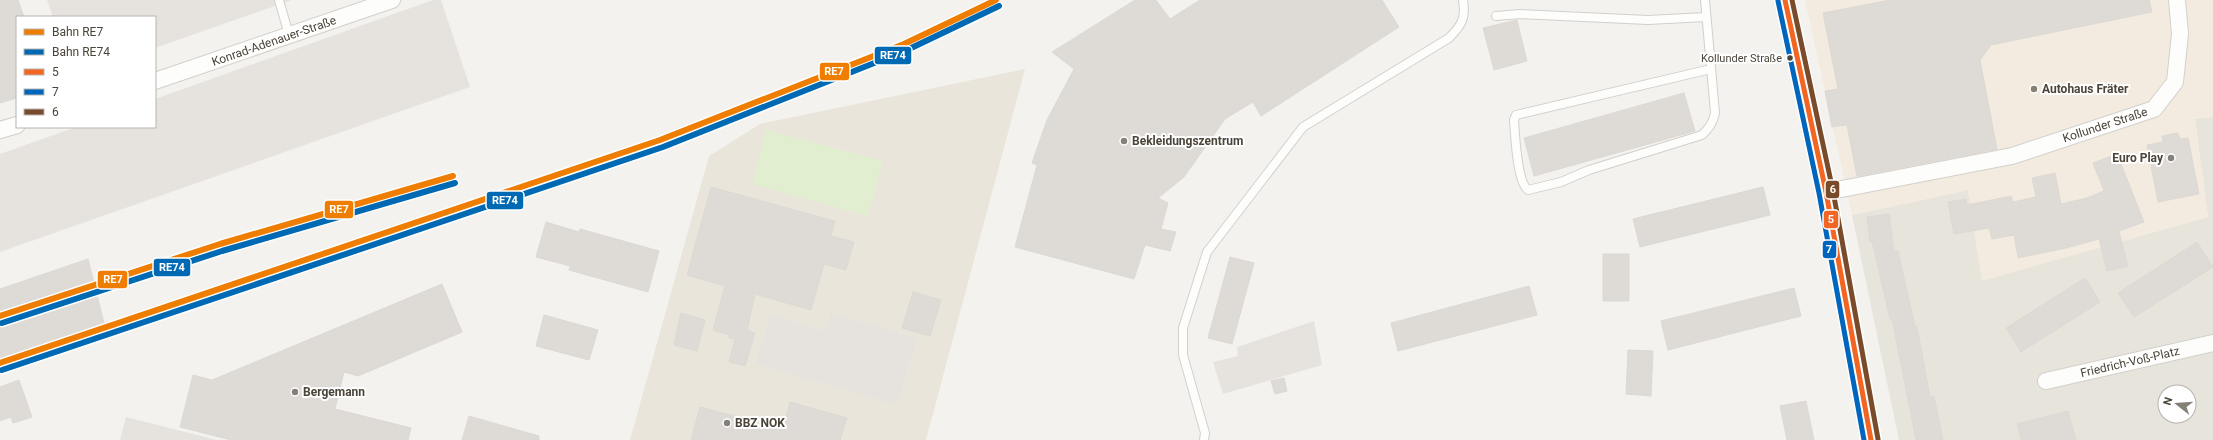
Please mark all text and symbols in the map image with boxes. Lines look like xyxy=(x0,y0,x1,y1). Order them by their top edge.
street label: Konrad-Adenauer-Straße xyxy=(210,13,338,69)
legend xyxy=(16,16,156,128)
text: Bahn RE7 xyxy=(52,25,103,39)
text: Bahn RE74 xyxy=(52,45,110,59)
line badge: RE74 xyxy=(874,46,912,65)
text: RE74 xyxy=(880,49,907,62)
place label: Kollunder Straße xyxy=(1701,52,1782,65)
marker: Kollunder Straße xyxy=(1785,53,1795,63)
line badge: RE7 xyxy=(819,62,850,81)
text: 5 xyxy=(52,65,59,79)
text: RE7 xyxy=(824,65,844,78)
place label: Autohaus Fräter xyxy=(2042,82,2129,96)
marker: Autohaus Fräter xyxy=(2029,84,2039,94)
text: 7 xyxy=(52,85,59,99)
text: 6 xyxy=(52,105,59,119)
street label: Kollunder Straße xyxy=(2061,105,2149,145)
place label: Bekleidungszentrum xyxy=(1132,134,1243,148)
marker: Bekleidungszentrum xyxy=(1119,136,1129,146)
place label: Euro Play xyxy=(2112,151,2164,165)
marker: Euro Play xyxy=(2166,153,2176,163)
line badge: 6 xyxy=(1825,180,1840,199)
text: 6 xyxy=(1830,183,1836,196)
line badge: RE74 xyxy=(486,191,524,210)
text: RE74 xyxy=(492,194,519,207)
line badge: RE7 xyxy=(324,200,354,219)
text: RE7 xyxy=(329,203,349,216)
line badge: 5 xyxy=(1823,210,1839,229)
text: 5 xyxy=(1828,213,1834,226)
line badge: 7 xyxy=(1822,240,1837,259)
text: 7 xyxy=(1826,243,1832,256)
line badge: RE74 xyxy=(153,258,191,277)
text: RE74 xyxy=(159,261,186,274)
line badge: RE7 xyxy=(97,270,128,289)
text: RE7 xyxy=(103,273,123,286)
street label: Friedrich-Voß-Platz xyxy=(2079,344,2181,380)
north arrow xyxy=(2157,384,2197,424)
place label: Bergemann xyxy=(303,385,365,399)
marker: Bergemann xyxy=(290,387,300,397)
text: N xyxy=(2161,395,2175,407)
place label: BBZ NOK xyxy=(735,416,785,430)
marker: BBZ NOK xyxy=(722,418,732,428)

